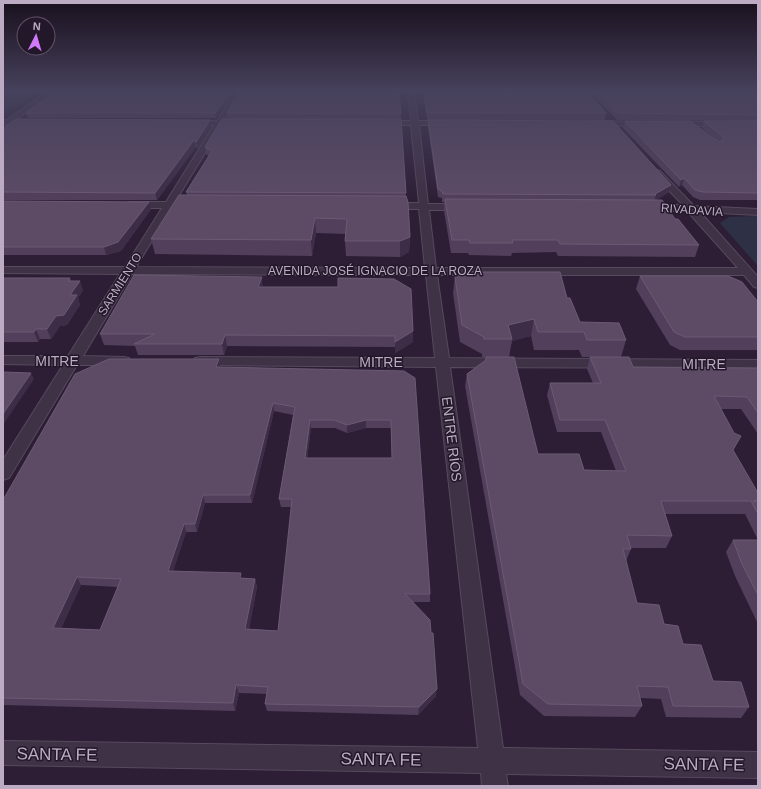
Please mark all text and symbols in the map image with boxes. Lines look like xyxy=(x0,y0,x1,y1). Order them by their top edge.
north arrow xyxy=(16,16,56,56)
text: N xyxy=(32,20,41,32)
street label: RIVADAVIA xyxy=(660,201,724,219)
street label: SARMIENTO xyxy=(95,250,145,318)
street label: AVENIDA JOSÉ IGNACIO DE LA ROZA xyxy=(268,263,482,278)
street label: MITRE xyxy=(35,353,79,369)
street label: MITRE xyxy=(359,354,403,370)
street label: MITRE xyxy=(682,356,726,372)
street label: ENTRE RÍOS xyxy=(439,396,465,482)
street label: SANTA FE xyxy=(16,744,98,765)
street label: SANTA FE xyxy=(340,749,422,770)
street label: SANTA FE xyxy=(663,754,745,775)

